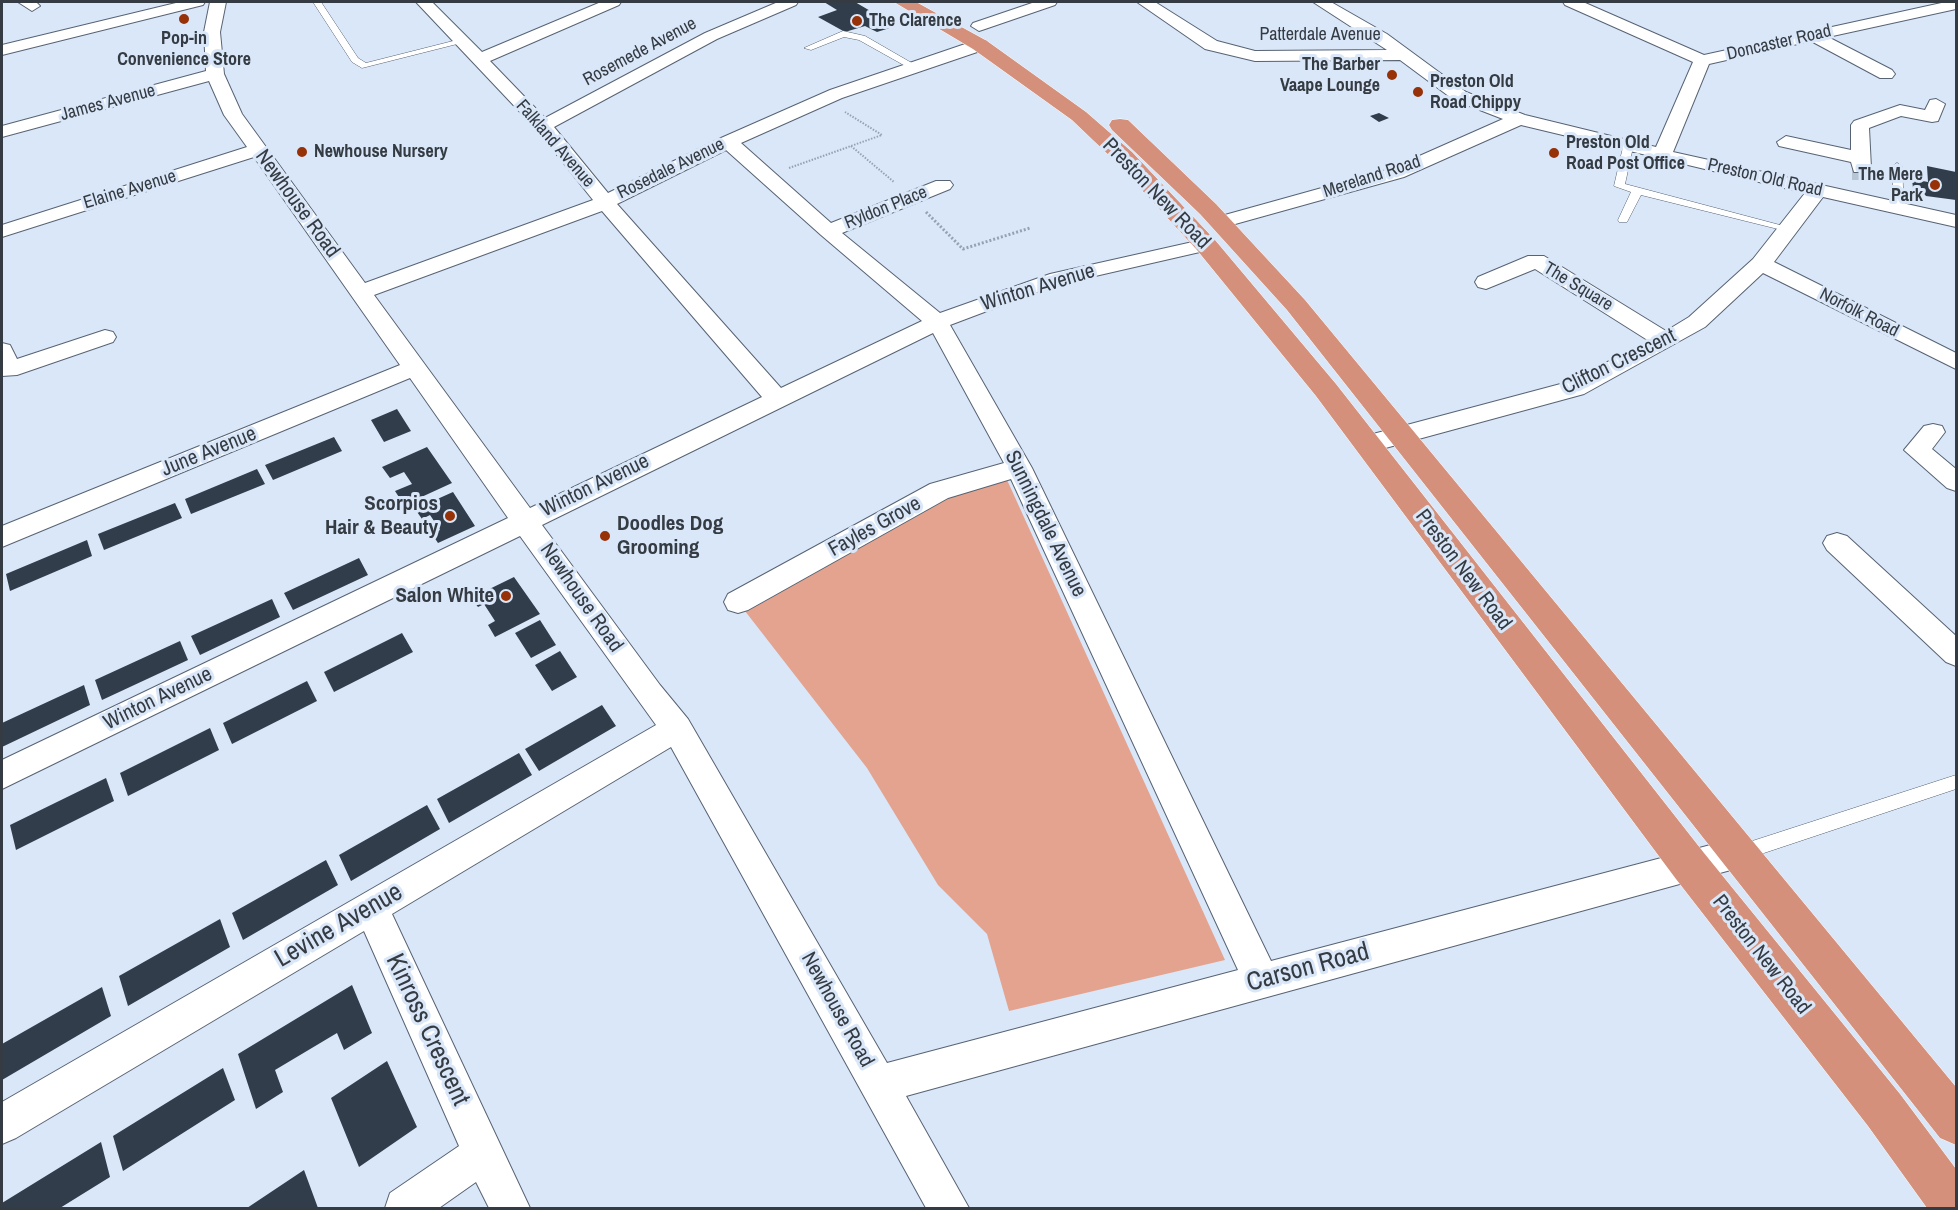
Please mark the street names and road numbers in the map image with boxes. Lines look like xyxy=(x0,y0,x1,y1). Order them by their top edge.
street label: Rosemede Avenue xyxy=(580,13,700,91)
street label: Doncaster Road xyxy=(1725,20,1833,66)
street label: Patterdale Avenue xyxy=(1259,24,1381,46)
street label: James Avenue xyxy=(58,80,158,126)
street label: Falkland Avenue xyxy=(511,96,599,192)
street label: Preston New Road xyxy=(1097,133,1215,255)
street label: Rosedale Avenue xyxy=(614,134,728,204)
street label: Newhouse Road xyxy=(249,145,345,263)
street label: Mereland Road xyxy=(1321,151,1423,203)
street label: Preston Old Road xyxy=(1705,154,1825,202)
street label: Elaine Avenue xyxy=(81,166,179,214)
street label: Ryldon Place xyxy=(842,182,930,234)
street label: The Square xyxy=(1539,258,1617,316)
street label: Winton Avenue xyxy=(978,259,1098,317)
street label: Norfolk Road xyxy=(1816,284,1902,342)
street label: Clifton Crescent xyxy=(1558,324,1680,400)
street label: June Avenue xyxy=(158,422,260,482)
street label: Sunningdale Avenue xyxy=(999,447,1091,601)
street label: Winton Avenue xyxy=(537,449,653,523)
street label: Fayles Grove xyxy=(824,491,926,563)
street label: Preston New Road xyxy=(1409,505,1517,635)
street label: Newhouse Road xyxy=(534,539,628,657)
street label: Winton Avenue xyxy=(100,662,216,736)
street label: Levine Avenue xyxy=(270,877,408,975)
street label: Preston New Road xyxy=(1707,890,1815,1020)
street label: Carson Road xyxy=(1243,937,1373,999)
street label: Newhouse Road xyxy=(795,948,879,1072)
street label: Kinross Crescent xyxy=(378,949,476,1111)

